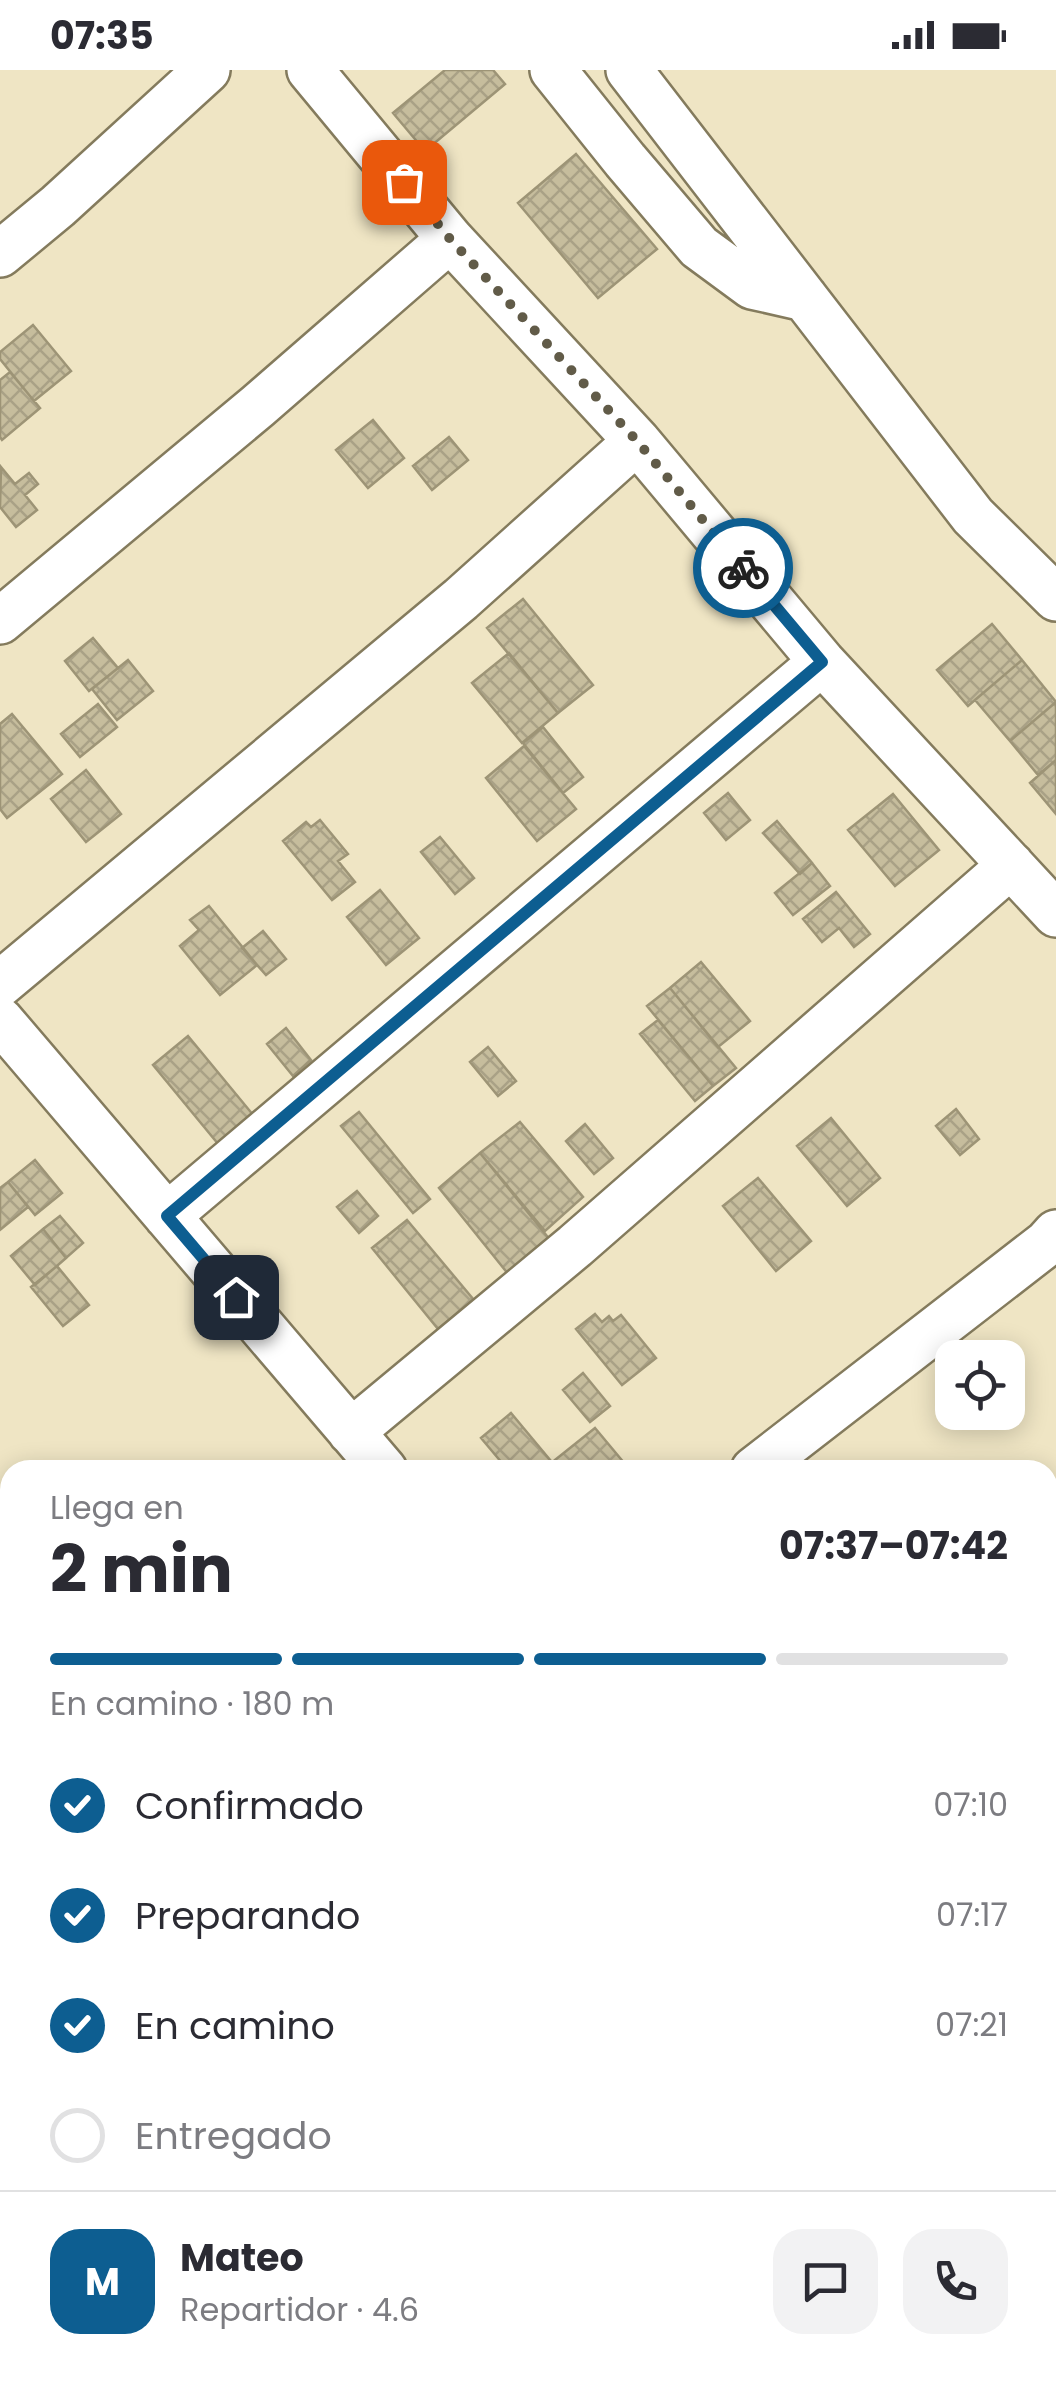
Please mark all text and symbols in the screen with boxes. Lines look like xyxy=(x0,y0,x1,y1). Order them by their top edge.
text: 07:35 xyxy=(50,9,154,62)
pin xyxy=(362,140,447,225)
icon: bag xyxy=(377,155,432,210)
courier xyxy=(693,518,793,618)
icon: bike xyxy=(716,541,771,596)
pin xyxy=(194,1255,279,1340)
icon: home xyxy=(209,1270,264,1325)
map controls xyxy=(935,1340,1025,1430)
button: locate xyxy=(935,1340,1025,1430)
text: Llega en xyxy=(50,1485,184,1530)
text: 07:37–07:42 xyxy=(779,1519,1008,1572)
text: 2 min xyxy=(50,1524,233,1615)
text: En camino · 180 m xyxy=(50,1681,334,1726)
icon: check xyxy=(50,1778,105,1833)
text: Confirmado xyxy=(135,1779,364,1832)
text: 07:10 xyxy=(933,1782,1008,1827)
icon: check xyxy=(50,1888,105,1943)
text: Preparando xyxy=(135,1889,360,1942)
text: 07:17 xyxy=(936,1892,1008,1937)
icon: check xyxy=(50,1998,105,2053)
text: En camino xyxy=(135,1999,335,2052)
text: 07:21 xyxy=(935,2002,1008,2047)
text: Entregado xyxy=(135,2109,332,2162)
button: chat xyxy=(773,2229,878,2334)
button: phone xyxy=(903,2229,1008,2334)
text: Mateo xyxy=(180,2231,304,2284)
text: M xyxy=(85,2255,120,2308)
text: Repartidor · 4.6 xyxy=(180,2287,419,2332)

